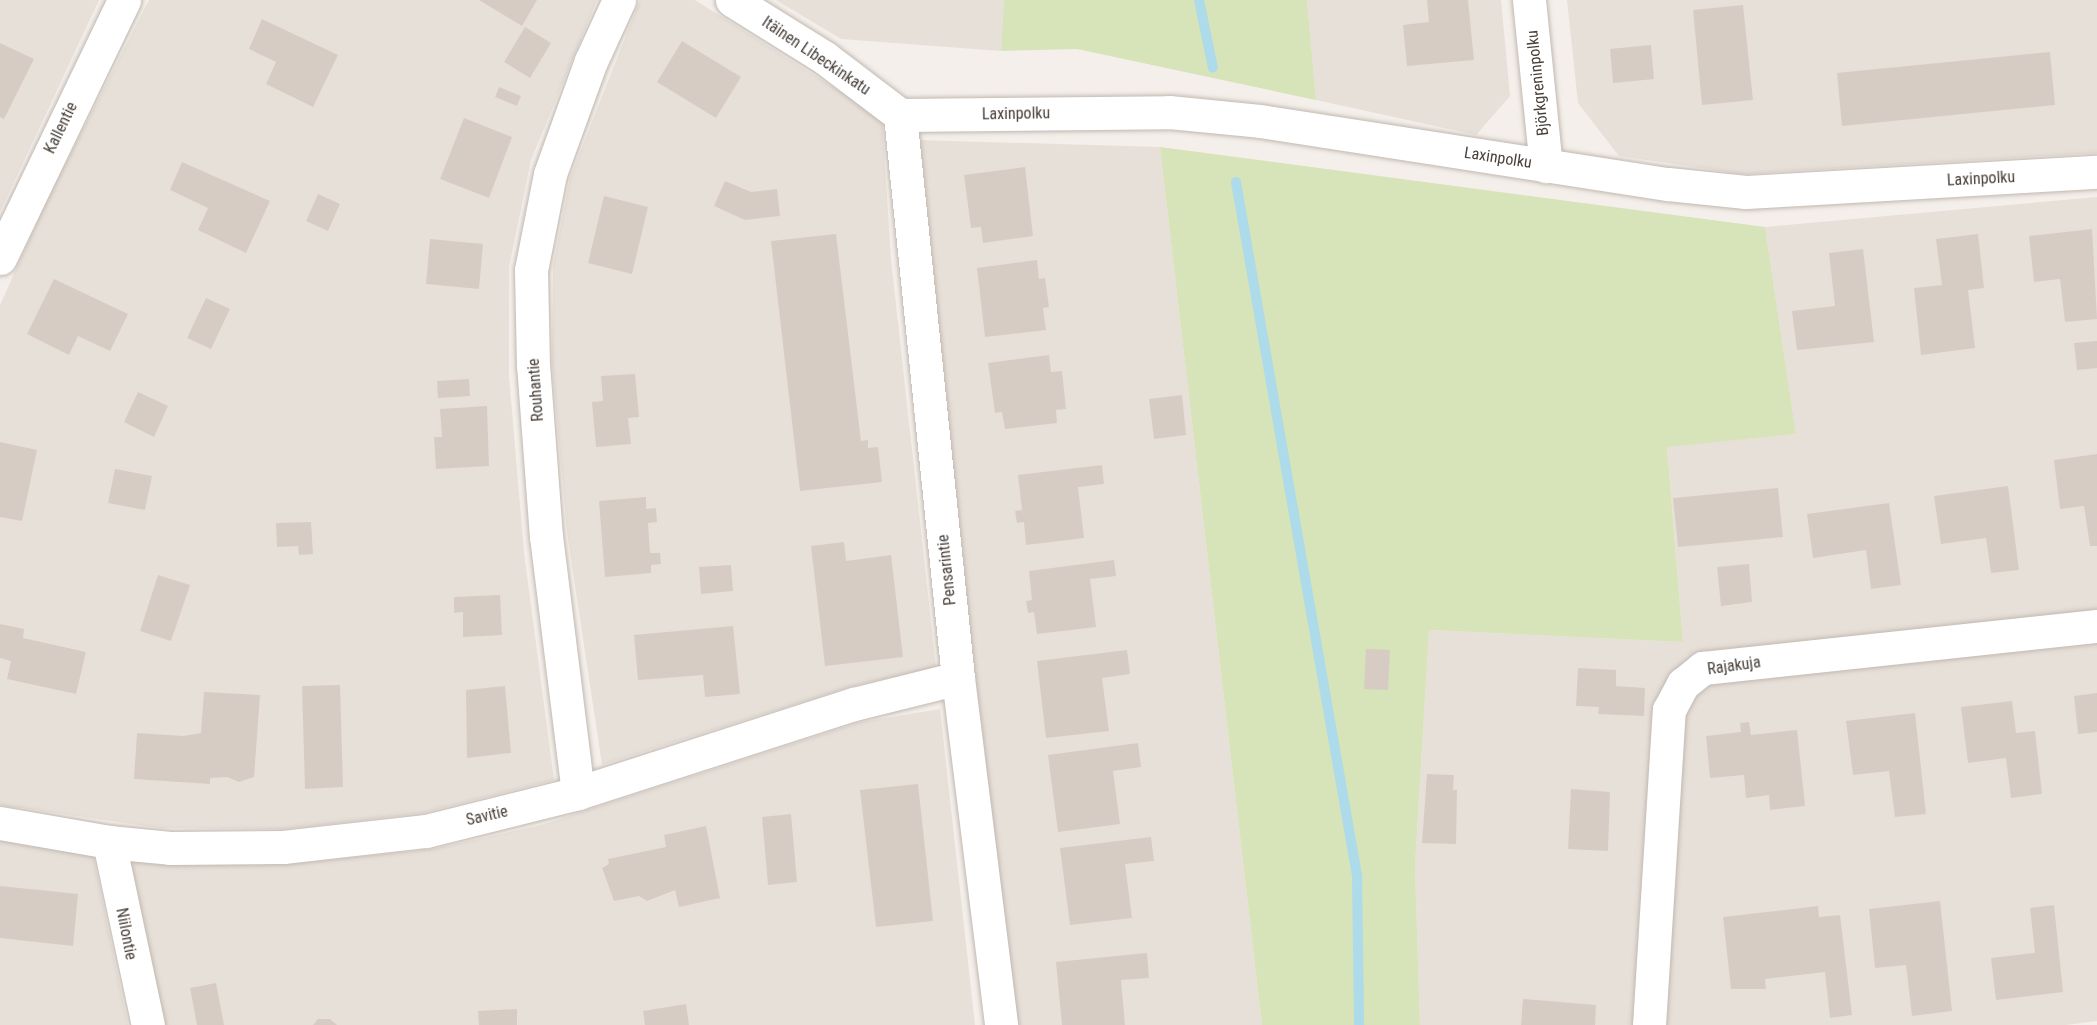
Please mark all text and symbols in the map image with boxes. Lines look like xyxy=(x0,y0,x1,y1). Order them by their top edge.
street label: Itäinen Libeckinkatu xyxy=(758,13,874,99)
street label: Björkgreninpolku xyxy=(1523,29,1553,137)
street label: Kallentie xyxy=(40,99,82,157)
street label: Laxinpolku xyxy=(982,104,1050,124)
street label: Laxinpolku xyxy=(1463,143,1533,173)
street label: Laxinpolku xyxy=(1946,168,2016,190)
street label: Rouhantie xyxy=(524,358,548,422)
street label: Pensarintie xyxy=(934,534,960,606)
street label: Rajakuja xyxy=(1706,653,1762,679)
street label: Savitie xyxy=(464,802,510,830)
street label: Niilontie xyxy=(112,906,140,962)

